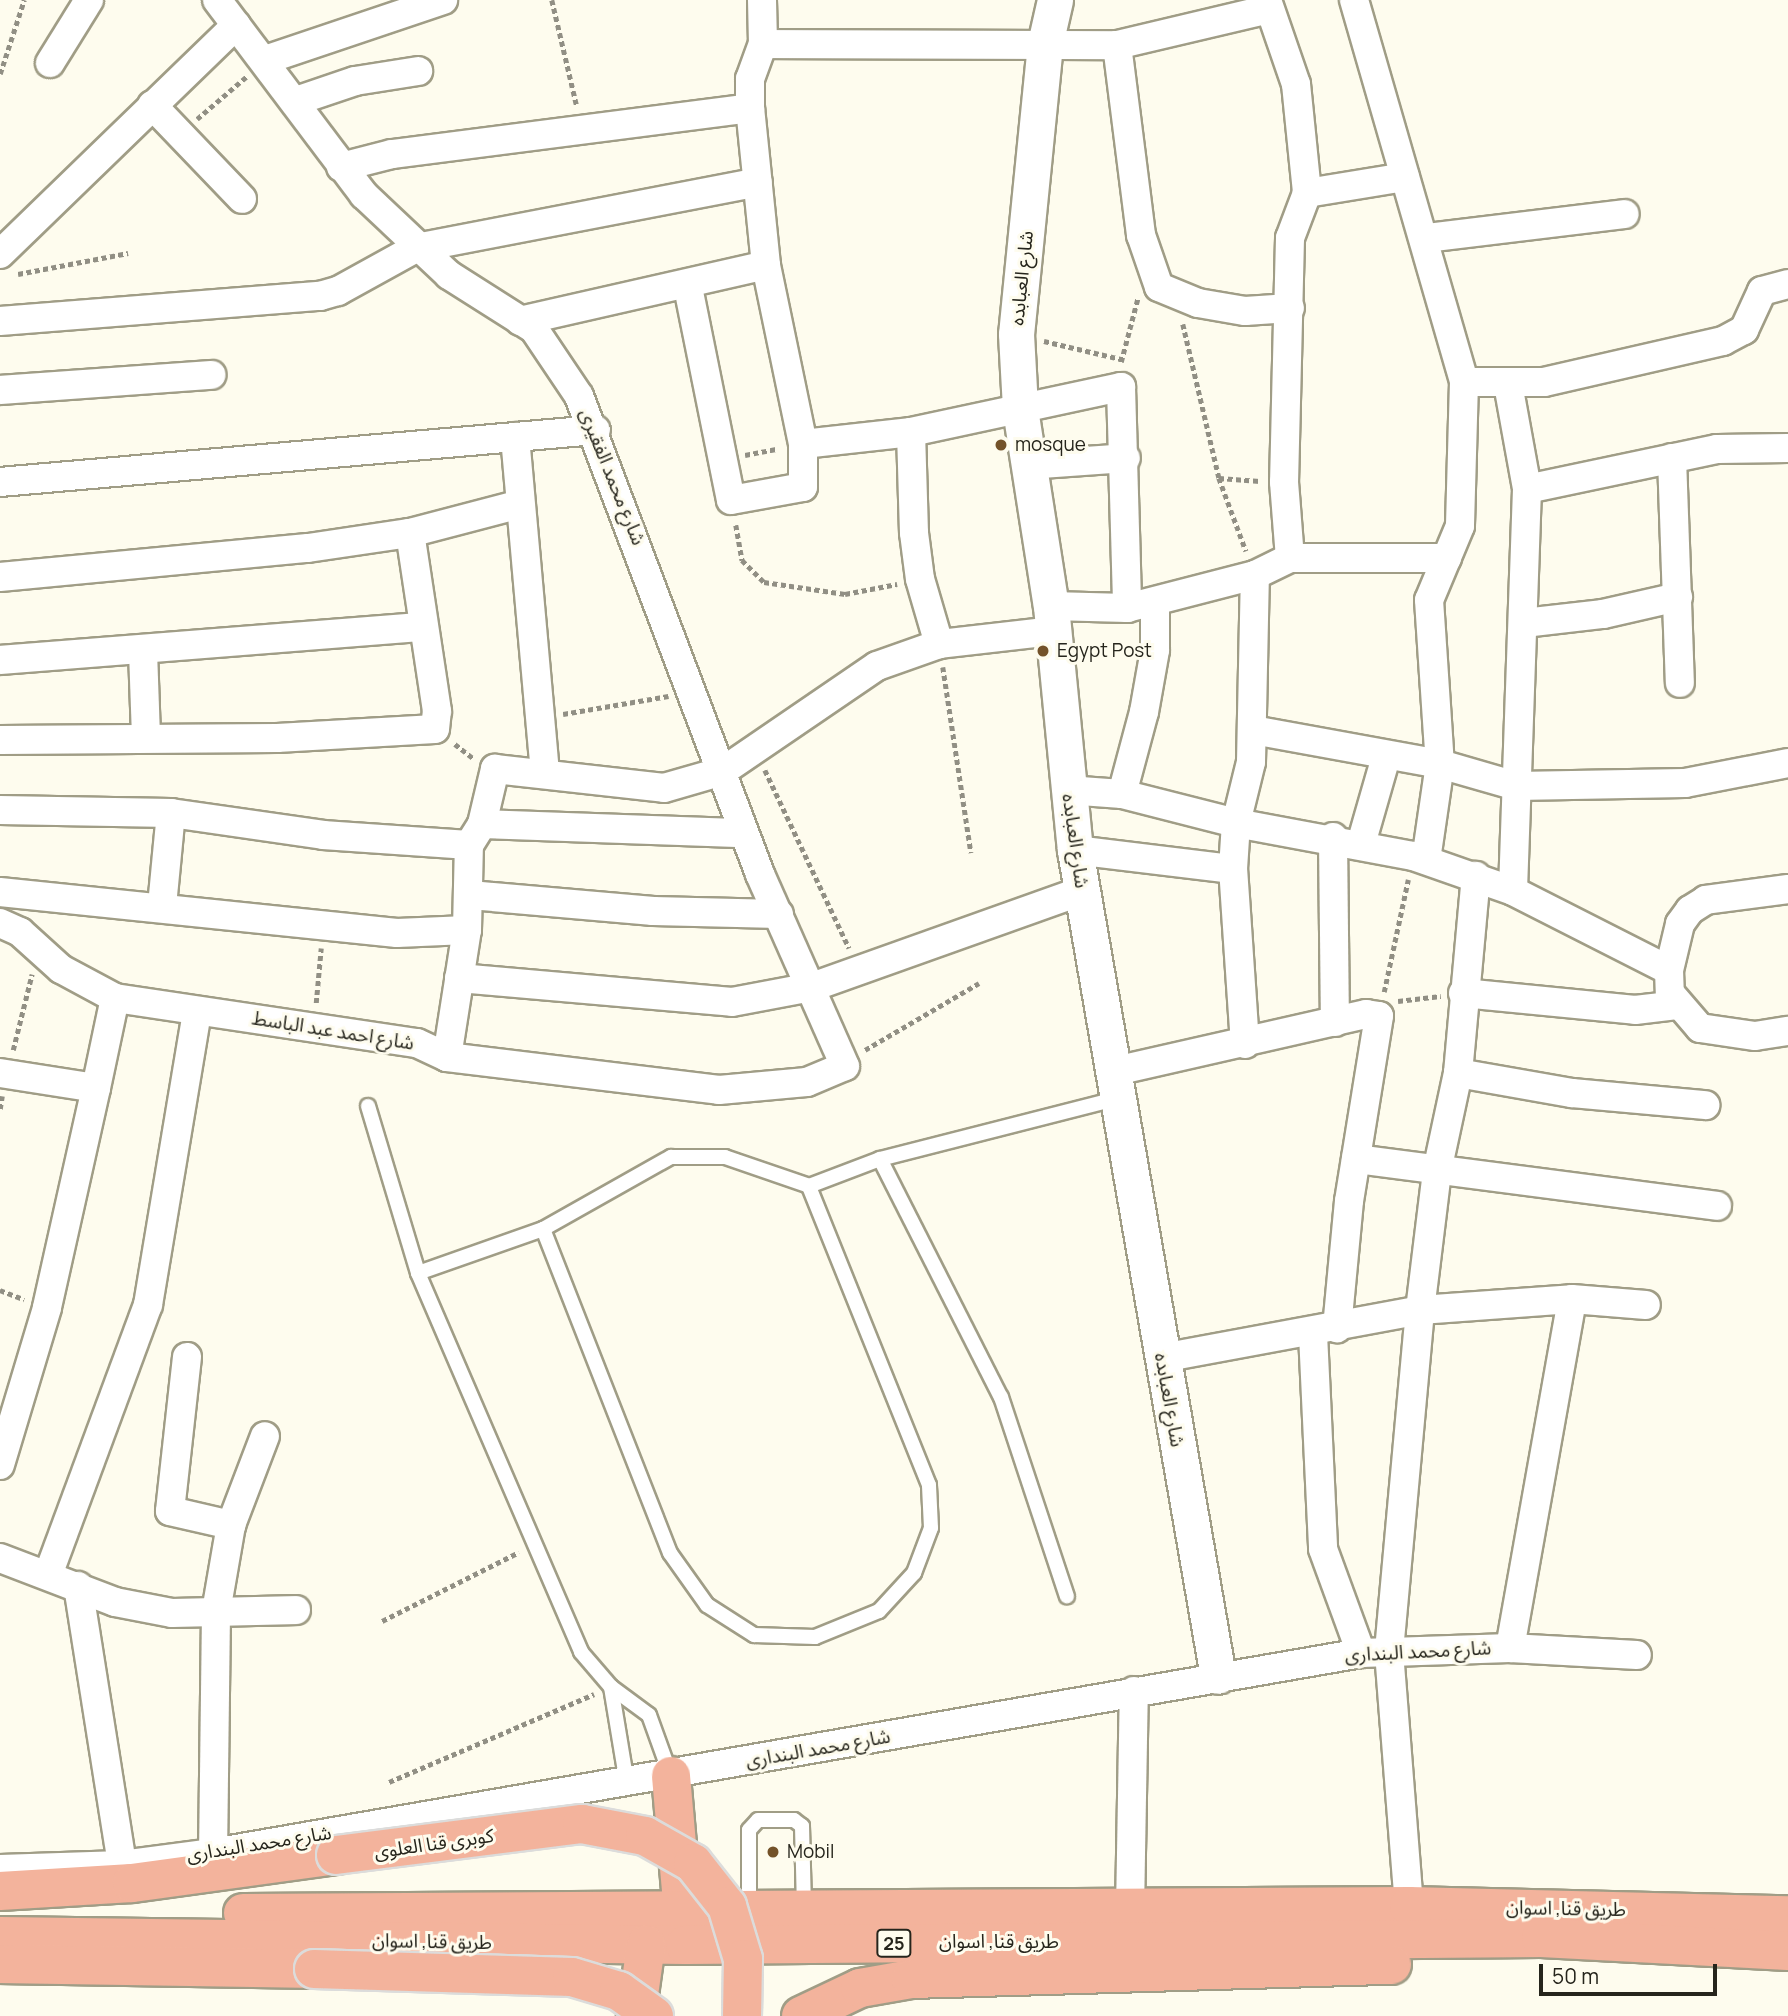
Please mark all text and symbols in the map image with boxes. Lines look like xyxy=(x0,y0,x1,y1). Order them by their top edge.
street label: شارع العبابده xyxy=(1006,229,1038,327)
street label: شارع محمد الفقيرى xyxy=(574,405,650,549)
place label: mosque xyxy=(1015,434,1086,456)
marker: mosque xyxy=(993,437,1009,453)
place label: Egypt Post xyxy=(1057,640,1152,662)
marker: Egypt Post xyxy=(1035,643,1051,659)
street label: شارع العبابده xyxy=(1057,792,1093,890)
street label: شارع احمد عبد الباسط xyxy=(250,1007,416,1055)
street label: شارع العبابده xyxy=(1150,1351,1188,1449)
street label: شارع محمد البندارى xyxy=(1344,1637,1492,1667)
street label: شارع محمد البندارى xyxy=(744,1725,892,1773)
street label: شارع محمد البندارى xyxy=(185,1821,333,1867)
street label: كوبرى قنا العلوى xyxy=(373,1824,495,1864)
place label: Mobil xyxy=(787,1841,834,1863)
marker: Mobil xyxy=(765,1844,781,1860)
street label: طريق قنا, اسوان xyxy=(1506,1897,1626,1921)
road number: 25 xyxy=(875,1928,913,1957)
street label: طريق قنا, اسوان xyxy=(372,1930,492,1954)
street label: طريق قنا, اسوان xyxy=(939,1931,1059,1953)
scale bar xyxy=(1543,1950,1722,1994)
text: 50 m xyxy=(1552,1962,1599,1990)

